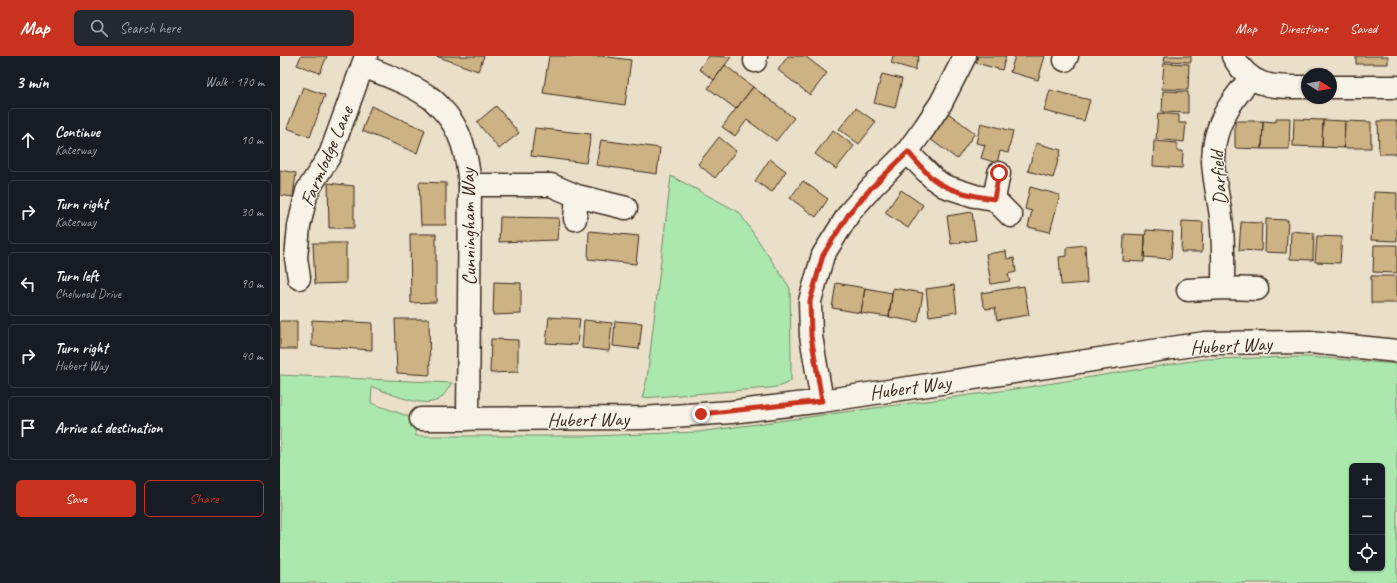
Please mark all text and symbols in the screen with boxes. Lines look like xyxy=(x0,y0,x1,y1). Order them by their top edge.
search box xyxy=(74,10,354,46)
text: Map xyxy=(20,16,50,40)
icon: search xyxy=(88,17,110,39)
text: Search here xyxy=(120,19,181,38)
text: Map xyxy=(1236,20,1257,37)
text: Directions xyxy=(1279,20,1328,37)
text: Saved xyxy=(1350,20,1377,37)
north arrow xyxy=(1301,68,1337,104)
text: 3 min xyxy=(16,72,49,93)
text: Walk · 170 m xyxy=(205,74,264,90)
street label: Farmlodge Lane xyxy=(294,101,359,210)
text: Continue xyxy=(55,123,100,142)
icon: ahead xyxy=(17,129,39,151)
text: 10 m xyxy=(241,132,263,148)
text: Katesway xyxy=(55,142,96,158)
street label: Darfield xyxy=(1204,147,1233,206)
route start xyxy=(990,164,1008,182)
street label: Cunningham Way xyxy=(455,166,482,286)
text: Turn right xyxy=(55,195,108,214)
icon: right xyxy=(17,201,39,223)
text: 30 m xyxy=(241,204,263,220)
text: Katesway xyxy=(55,214,96,230)
text: Turn left xyxy=(55,267,98,286)
icon: left xyxy=(17,273,39,295)
text: 90 m xyxy=(241,276,263,292)
text: Chelwood Drive xyxy=(55,286,121,302)
street label: Hubert Way xyxy=(1190,331,1275,360)
text: Turn right xyxy=(55,339,108,358)
icon: right xyxy=(17,345,39,367)
text: 40 m xyxy=(241,348,263,364)
text: Hubert Way xyxy=(55,358,108,374)
street label: Hubert Way xyxy=(868,369,954,406)
route end xyxy=(692,405,710,423)
street label: Hubert Way xyxy=(547,406,631,433)
icon: arrive xyxy=(17,417,39,439)
text: Arrive at destination xyxy=(55,419,162,438)
map controls xyxy=(1349,463,1385,571)
button: + xyxy=(1349,463,1385,499)
button: Save xyxy=(16,480,136,517)
button: Share xyxy=(144,480,264,517)
button: − xyxy=(1349,499,1385,535)
button: locate xyxy=(1349,535,1385,571)

